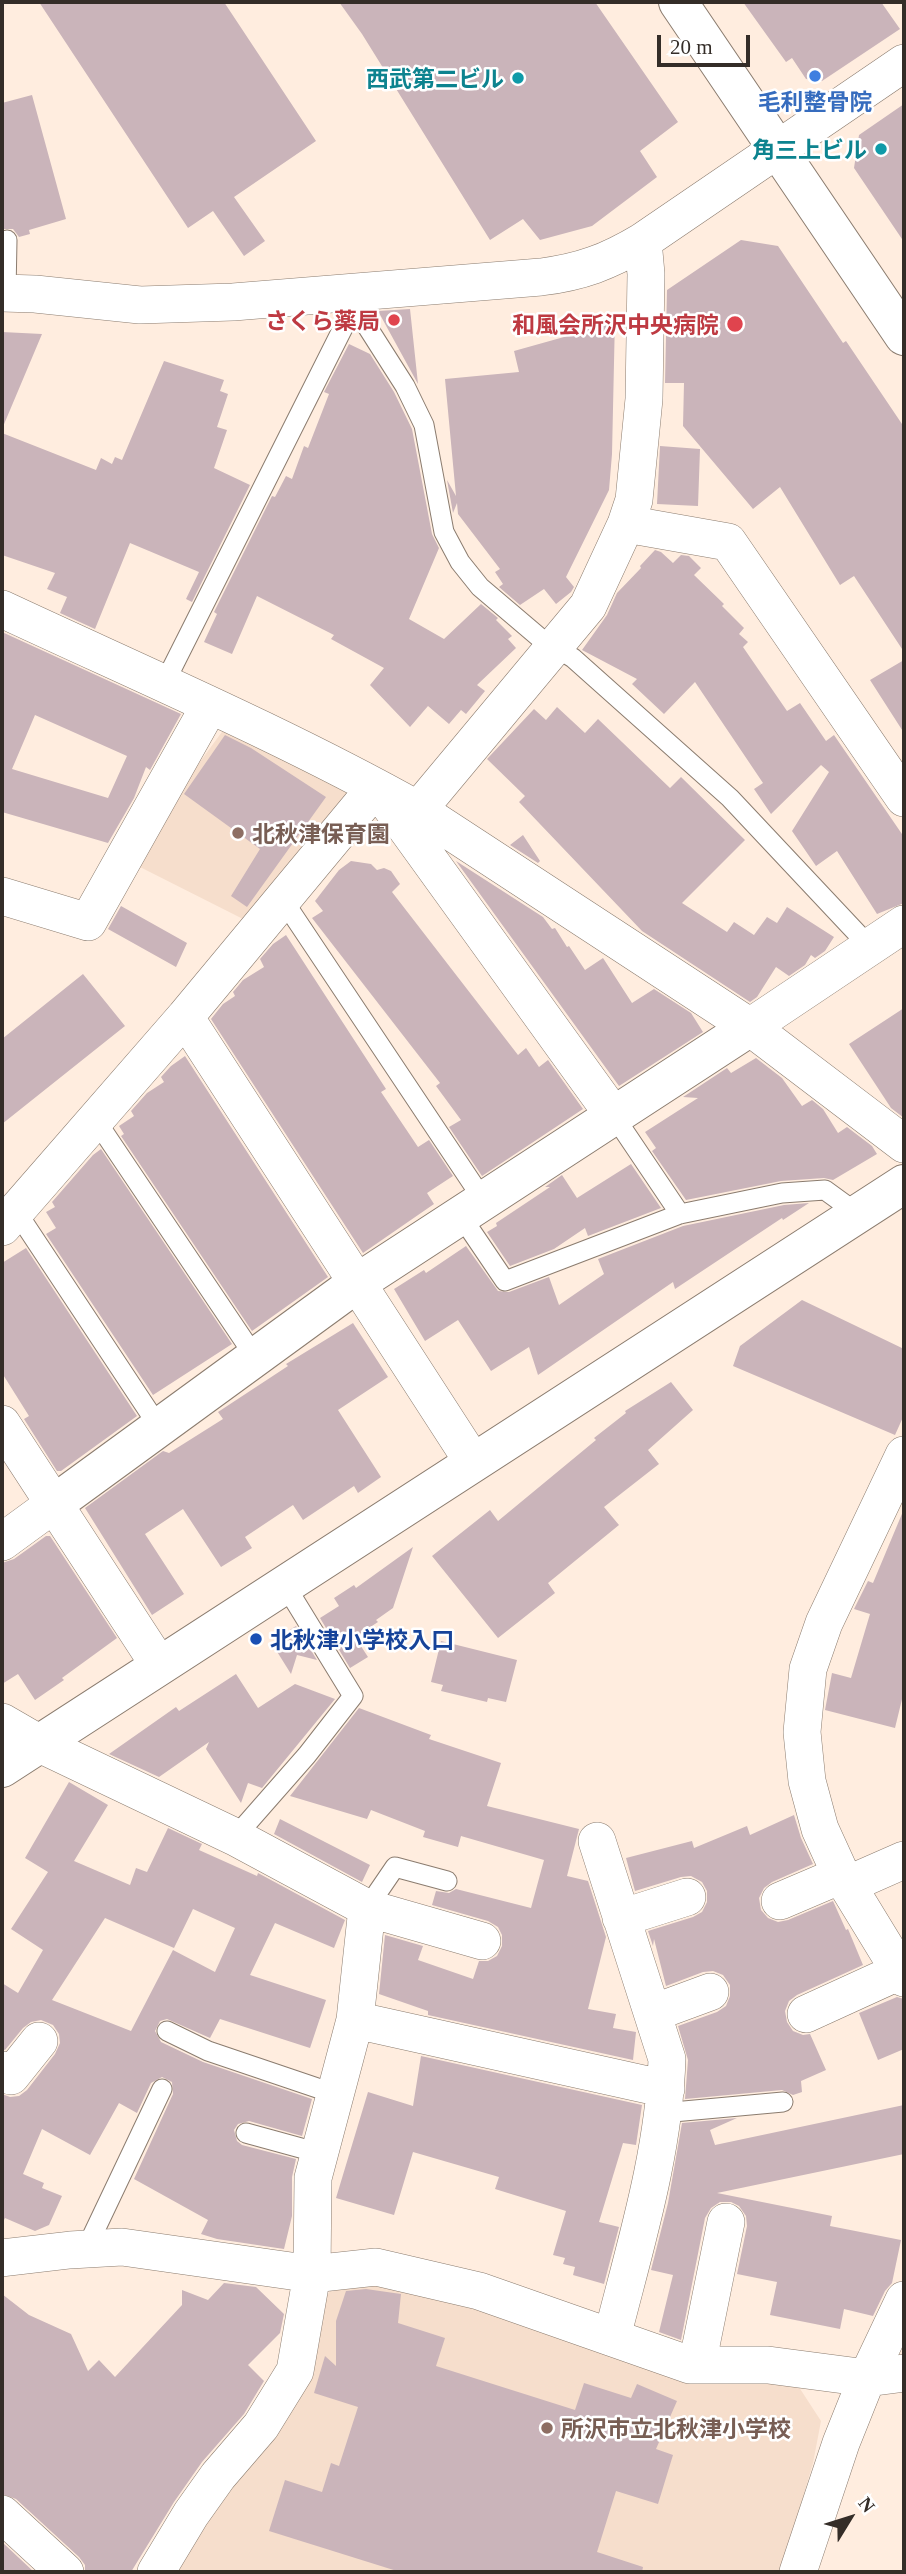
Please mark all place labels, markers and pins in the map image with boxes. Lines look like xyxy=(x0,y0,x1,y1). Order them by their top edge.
place label: 西武第二ビル xyxy=(366,64,504,92)
marker: 毛利整骨院 xyxy=(807,68,823,84)
marker: 西武第二ビル xyxy=(510,70,526,86)
place label: 毛利整骨院 xyxy=(758,87,872,115)
place label: 角三上ビル xyxy=(752,135,867,163)
marker: 角三上ビル xyxy=(873,141,889,157)
place label: さくら薬局 xyxy=(265,306,380,334)
place label: 和風会所沢中央病院 xyxy=(512,310,719,338)
marker: さくら薬局 xyxy=(386,312,402,328)
marker: 和風会所沢中央病院 xyxy=(725,314,745,334)
place label: 北秋津保育園 xyxy=(252,819,390,847)
marker: 北秋津保育園 xyxy=(230,825,246,841)
place label: 北秋津小学校入口 xyxy=(270,1625,454,1653)
marker: 北秋津小学校入口 xyxy=(248,1631,264,1647)
place label: 所沢市立北秋津小学校 xyxy=(561,2414,791,2442)
marker: 所沢市立北秋津小学校 xyxy=(539,2420,555,2436)

